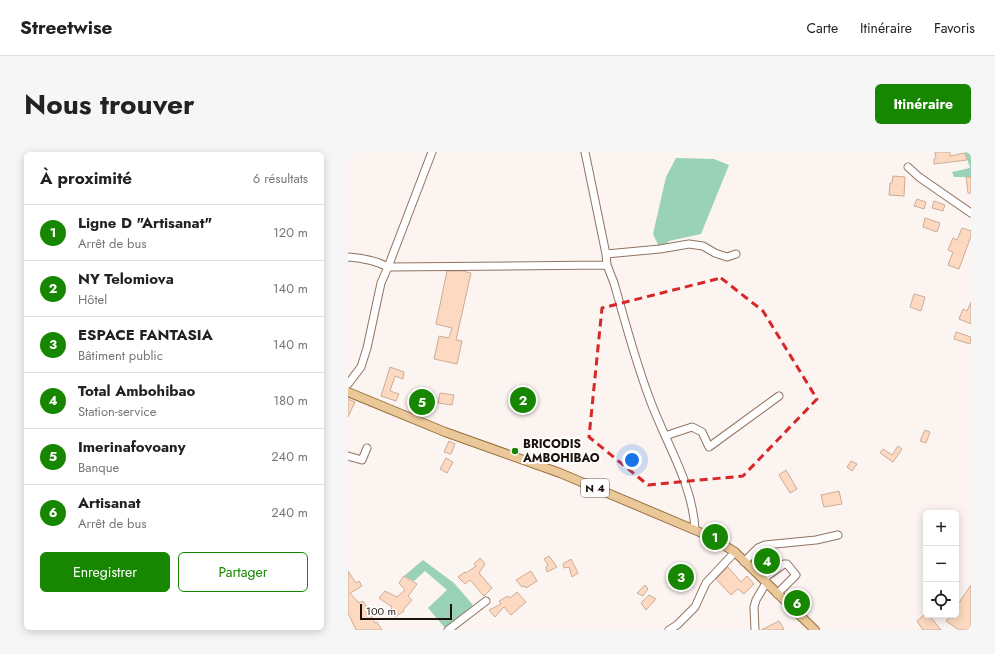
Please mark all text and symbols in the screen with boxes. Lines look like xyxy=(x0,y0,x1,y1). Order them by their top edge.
text: Streetwise xyxy=(20,14,113,41)
text: Carte xyxy=(806,18,838,38)
text: Itinéraire xyxy=(860,18,912,38)
text: Favoris xyxy=(934,18,975,38)
text: Nous trouver xyxy=(24,84,195,125)
button: Itinéraire xyxy=(875,84,971,124)
text: À proximité xyxy=(40,166,132,190)
text: 6 résultats xyxy=(253,169,308,188)
text: Ligne D "Artisanat" xyxy=(78,212,212,234)
text: 1 xyxy=(50,223,56,242)
text: 120 m xyxy=(273,223,308,242)
text: Arrêt de bus xyxy=(78,234,147,253)
text: NY Telomiova xyxy=(78,268,174,290)
text: 2 xyxy=(49,279,57,298)
text: 140 m xyxy=(273,279,308,298)
text: Hôtel xyxy=(78,290,107,309)
text: ESPACE FANTASIA xyxy=(78,324,213,346)
text: 3 xyxy=(49,335,57,354)
text: 140 m xyxy=(273,335,308,354)
text: Bâtiment public xyxy=(78,346,163,365)
text: Total Ambohibao xyxy=(78,380,195,402)
pin: 2 xyxy=(510,385,536,415)
pin: 5 xyxy=(409,387,435,417)
text: 4 xyxy=(48,391,58,410)
text: 180 m xyxy=(273,391,308,410)
text: Station-service xyxy=(78,402,156,421)
place label: BRICODIS AMBOHIBAO xyxy=(522,435,600,467)
text: Imerinafovoany xyxy=(78,436,185,458)
marker: BRICODIS AMBOHIBAO xyxy=(510,446,520,456)
text: 5 xyxy=(49,447,57,466)
text: 240 m xyxy=(271,447,308,466)
your location xyxy=(622,450,642,470)
text: Banque xyxy=(78,458,119,477)
road number: N 4 xyxy=(581,479,609,497)
text: Artisanat xyxy=(78,492,141,514)
text: 6 xyxy=(49,503,57,522)
text: 240 m xyxy=(271,503,308,522)
map controls xyxy=(923,510,959,618)
button: + xyxy=(923,510,959,546)
text: Arrêt de bus xyxy=(78,514,147,533)
pin: 1 xyxy=(702,522,728,552)
pin: 4 xyxy=(754,546,780,576)
button: − xyxy=(923,546,959,582)
button: Enregistrer xyxy=(40,552,170,592)
button: Partager xyxy=(178,552,308,592)
pin: 3 xyxy=(668,562,694,592)
button: locate xyxy=(923,582,959,618)
pin: 6 xyxy=(784,588,810,618)
scale bar xyxy=(360,602,452,621)
text: 100 m xyxy=(366,603,396,619)

